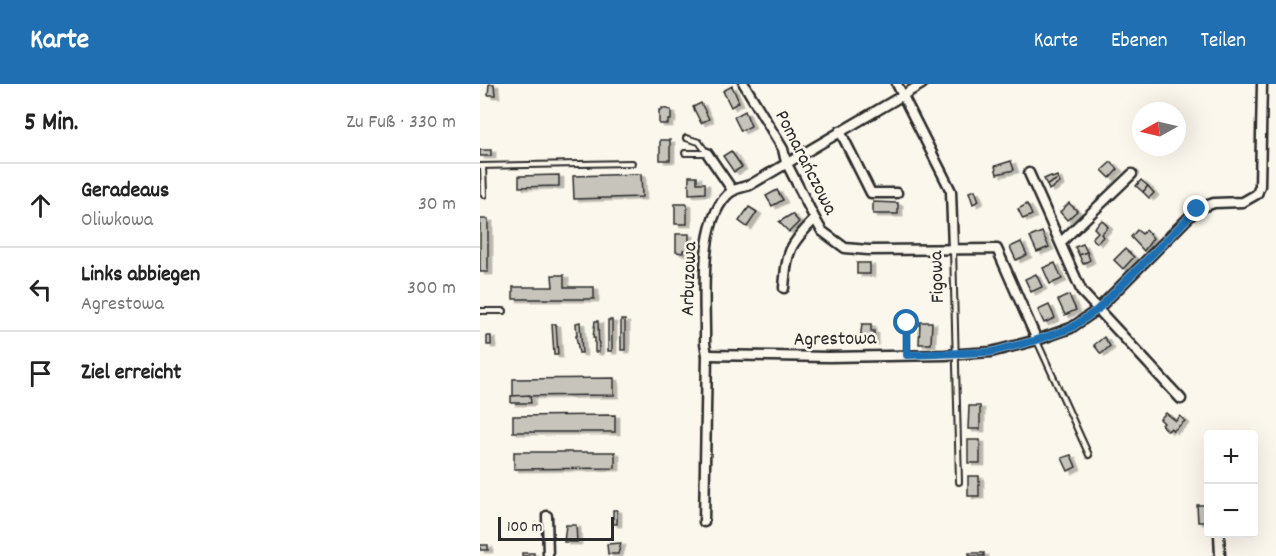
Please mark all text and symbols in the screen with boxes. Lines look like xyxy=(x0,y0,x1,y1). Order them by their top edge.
text: Karte xyxy=(30,22,89,62)
text: Karte xyxy=(1034,27,1078,57)
text: Ebenen xyxy=(1111,27,1168,57)
text: Teilen xyxy=(1201,27,1246,57)
north arrow xyxy=(1132,102,1186,156)
text: 5 Min. xyxy=(24,105,78,142)
street label: Pomarańczowa xyxy=(767,106,844,221)
text: Zu Fuß · 330 m xyxy=(346,109,456,137)
text: Geradeaus xyxy=(81,176,169,207)
icon: ahead xyxy=(24,189,57,222)
text: 30 m xyxy=(418,191,456,219)
route end xyxy=(1183,195,1209,221)
text: Oliwkowa xyxy=(81,207,153,235)
street label: Arbuzowa xyxy=(675,241,705,317)
street label: Figowa xyxy=(923,250,953,304)
text: Links abbiegen xyxy=(81,260,200,291)
icon: left xyxy=(24,273,57,306)
text: 300 m xyxy=(407,275,456,303)
text: Agrestowa xyxy=(81,291,164,319)
route start xyxy=(893,309,919,335)
street label: Agrestowa xyxy=(793,325,877,355)
icon: arrive xyxy=(24,357,57,390)
text: Ziel erreicht xyxy=(81,358,181,389)
map controls xyxy=(1204,430,1258,538)
button: + xyxy=(1204,430,1258,484)
button: − xyxy=(1204,484,1258,538)
scale bar xyxy=(498,514,614,542)
text: 100 m xyxy=(507,516,543,539)

